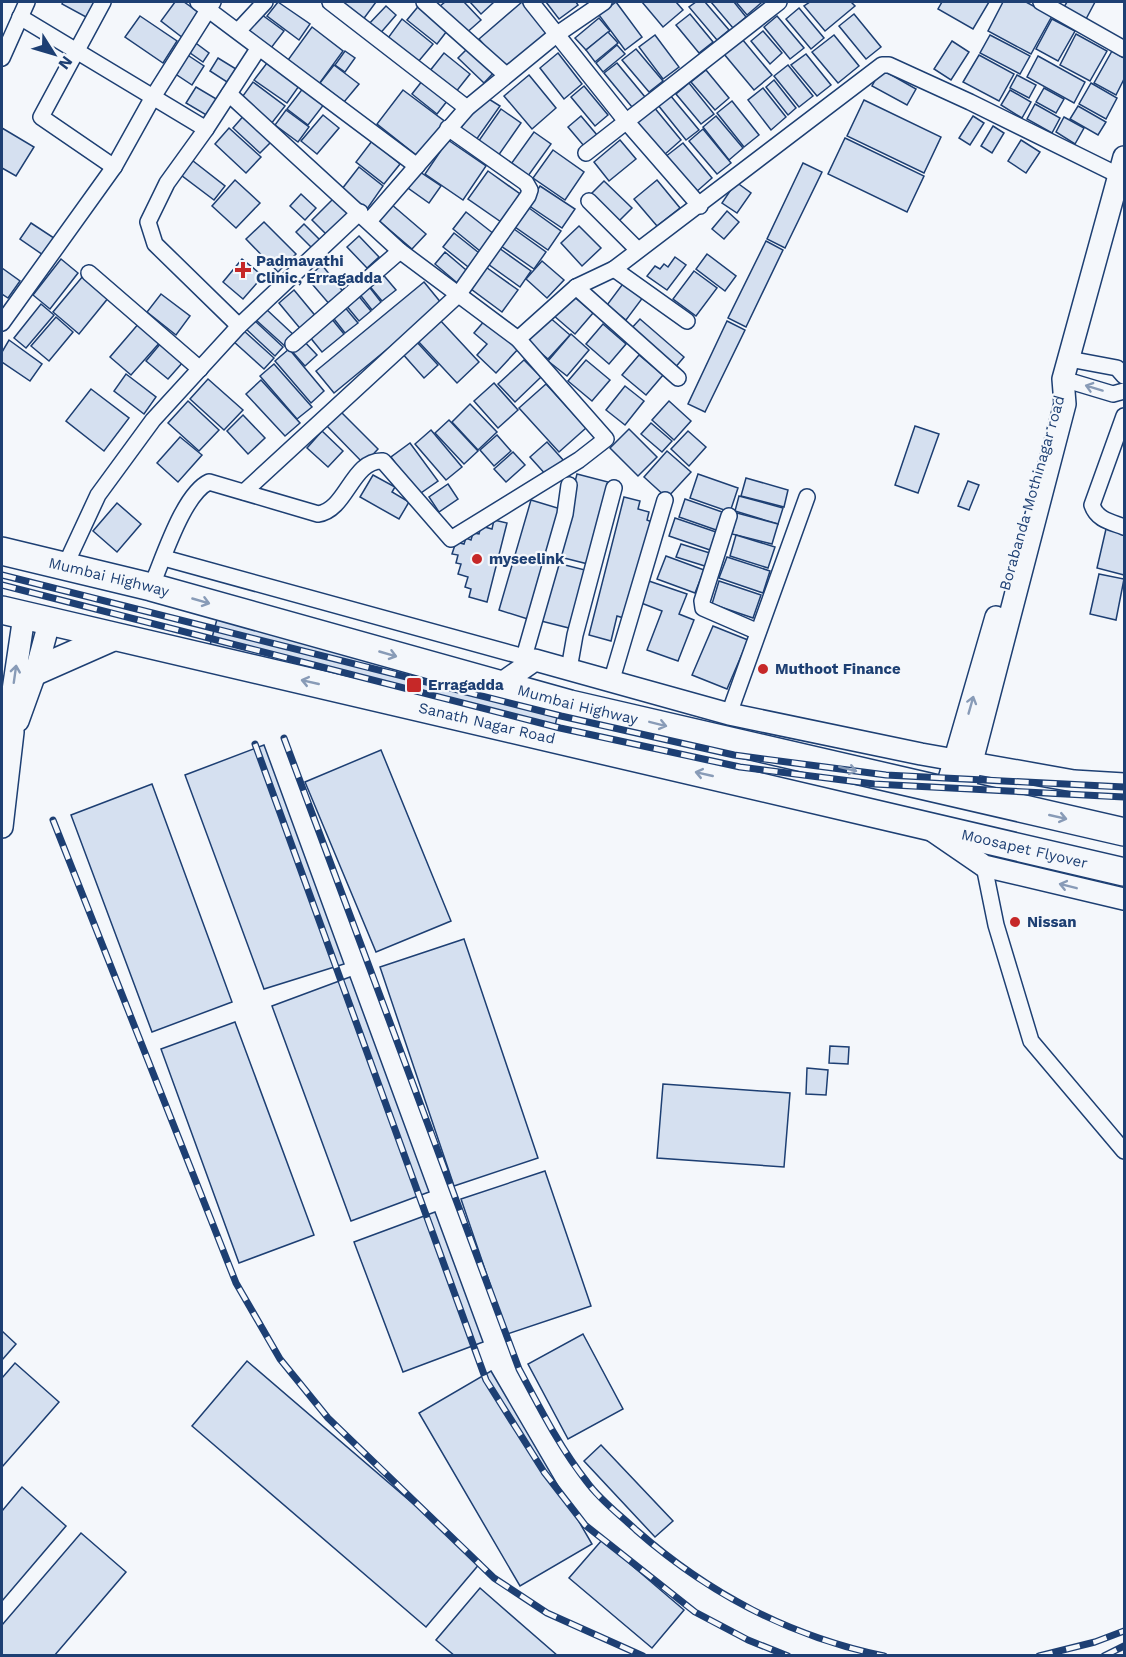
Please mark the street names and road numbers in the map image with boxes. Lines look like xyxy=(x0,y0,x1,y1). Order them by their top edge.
street label: Borabanda Mothinagar road xyxy=(995,393,1069,593)
street label: Mumbai Highway xyxy=(47,554,172,601)
street label: Mumbai Highway xyxy=(515,681,640,728)
street label: Sanath Nagar Road xyxy=(417,699,557,748)
street label: Moosapet Flyover xyxy=(960,825,1089,872)

